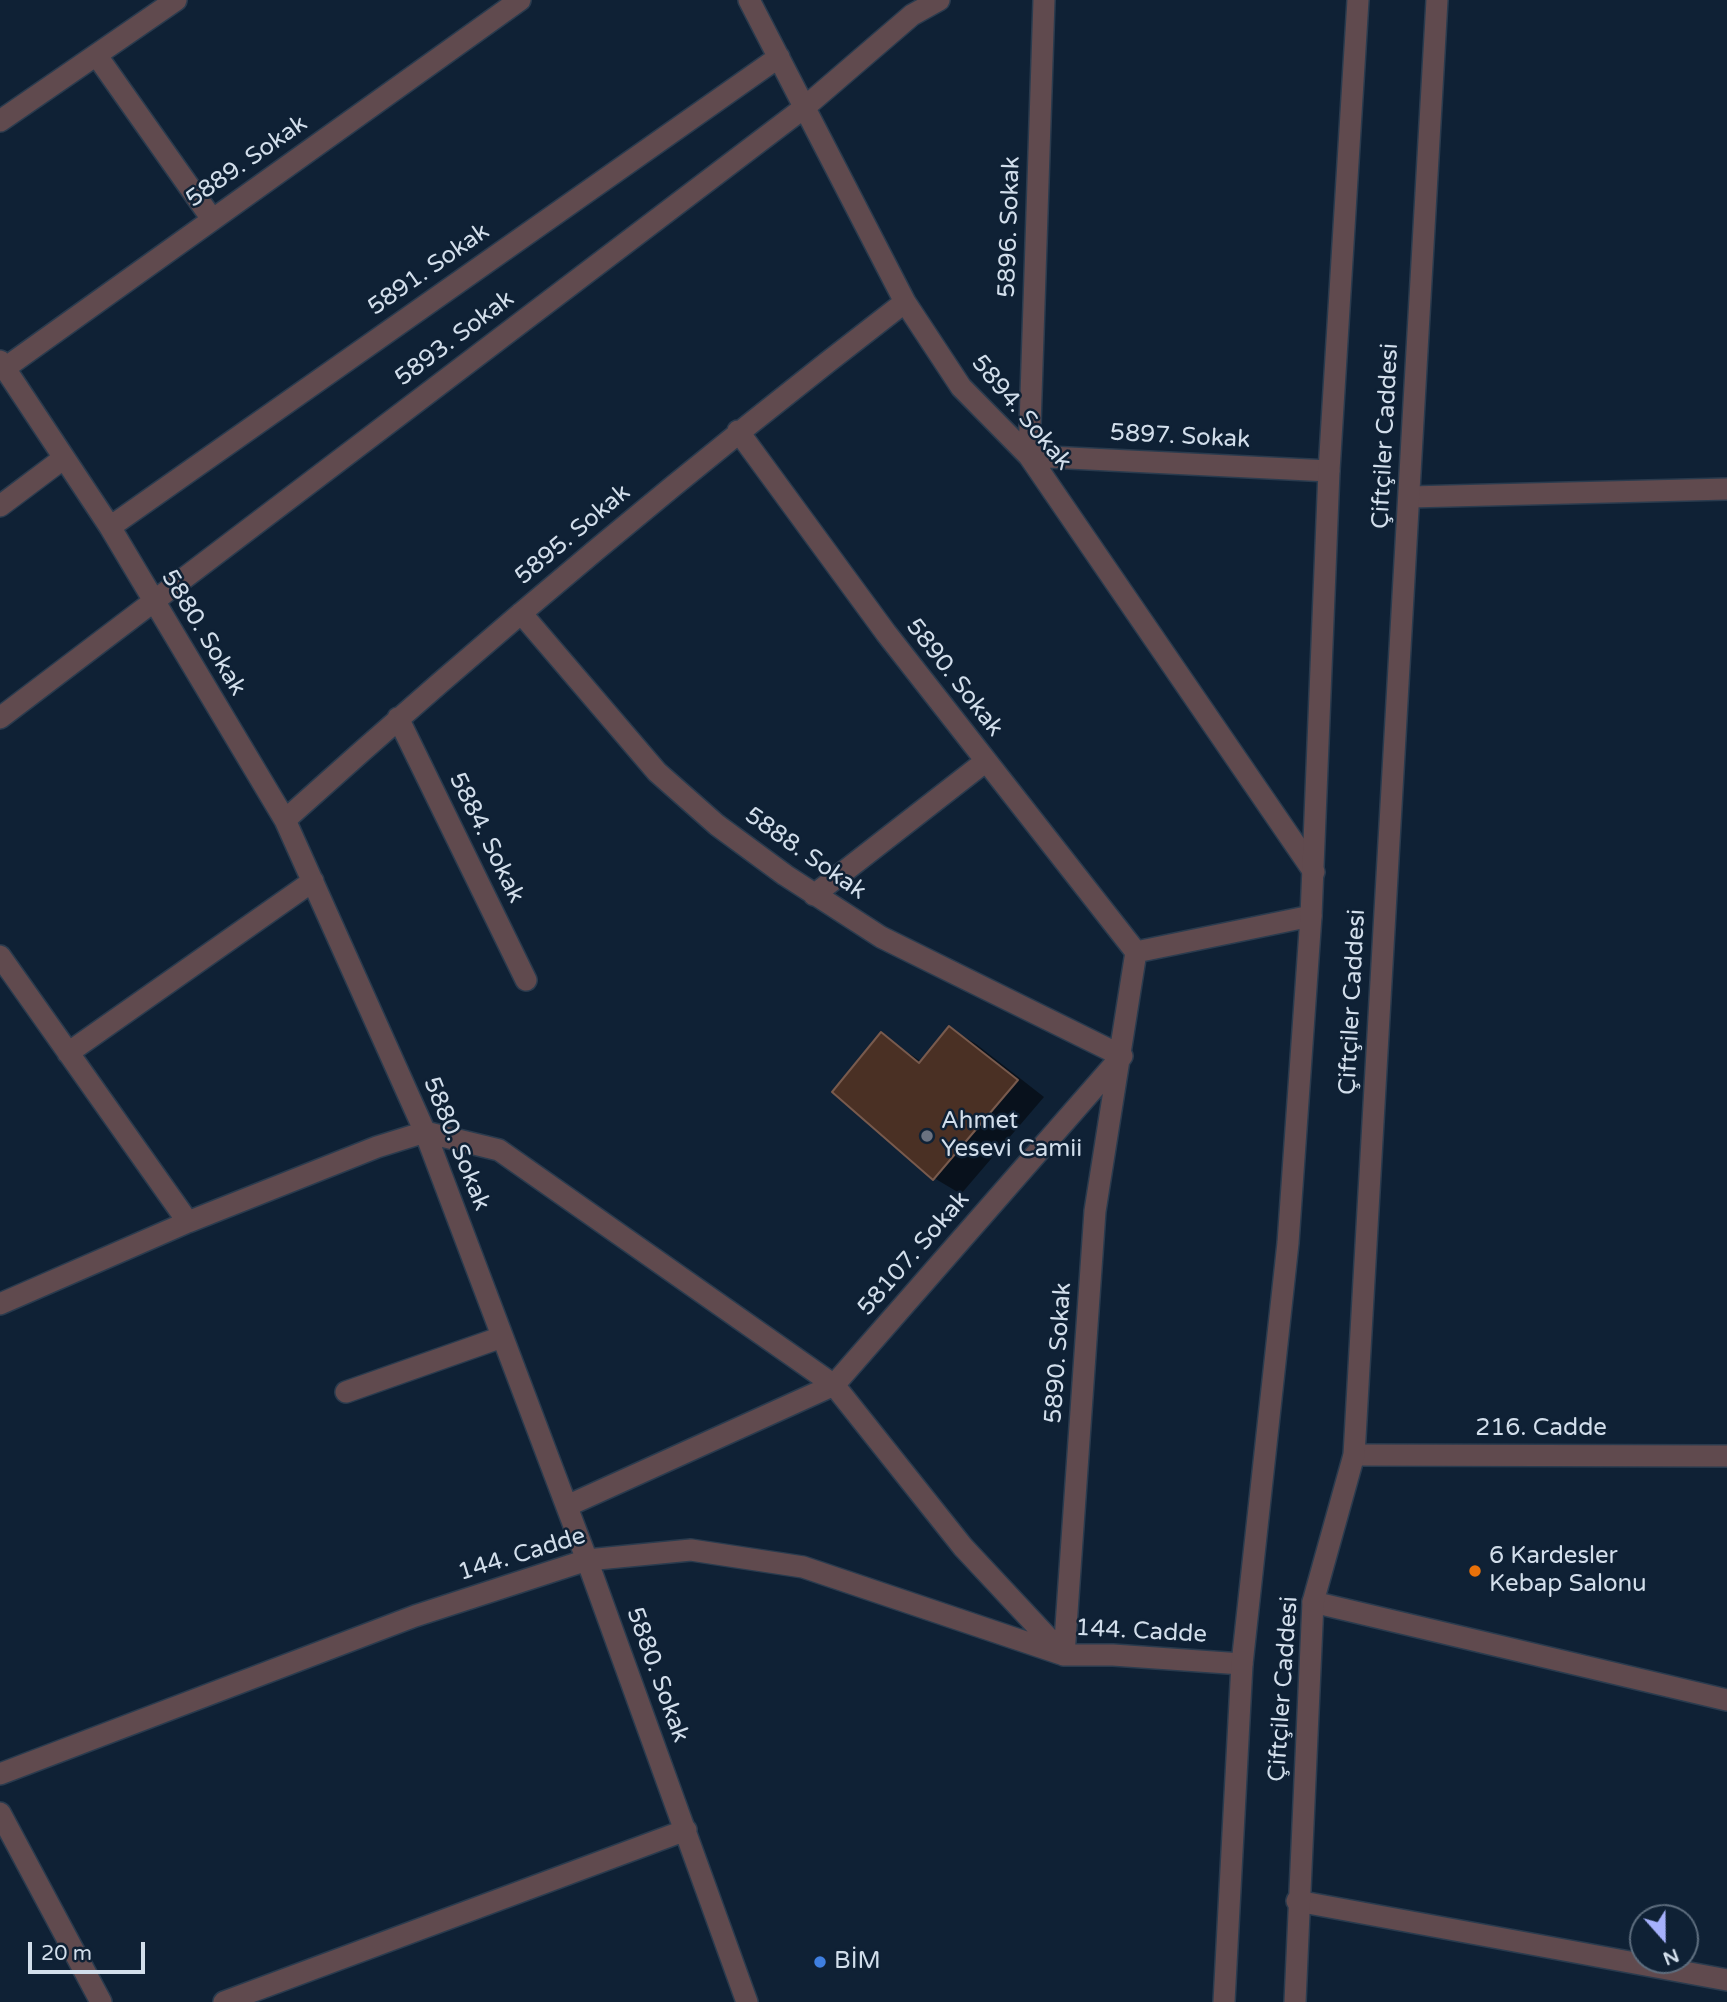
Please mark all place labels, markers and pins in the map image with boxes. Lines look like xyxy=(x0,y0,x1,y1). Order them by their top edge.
place label: Ahmet Yesevi Camii xyxy=(941,1108,1082,1164)
marker: Ahmet Yesevi Camii xyxy=(919,1128,935,1144)
place label: 6 Kardesler Kebap Salonu xyxy=(1489,1543,1647,1599)
marker: 6 Kardesler Kebap Salonu xyxy=(1467,1563,1483,1579)
place label: BİM xyxy=(834,1948,881,1976)
marker: BİM xyxy=(812,1954,828,1970)

